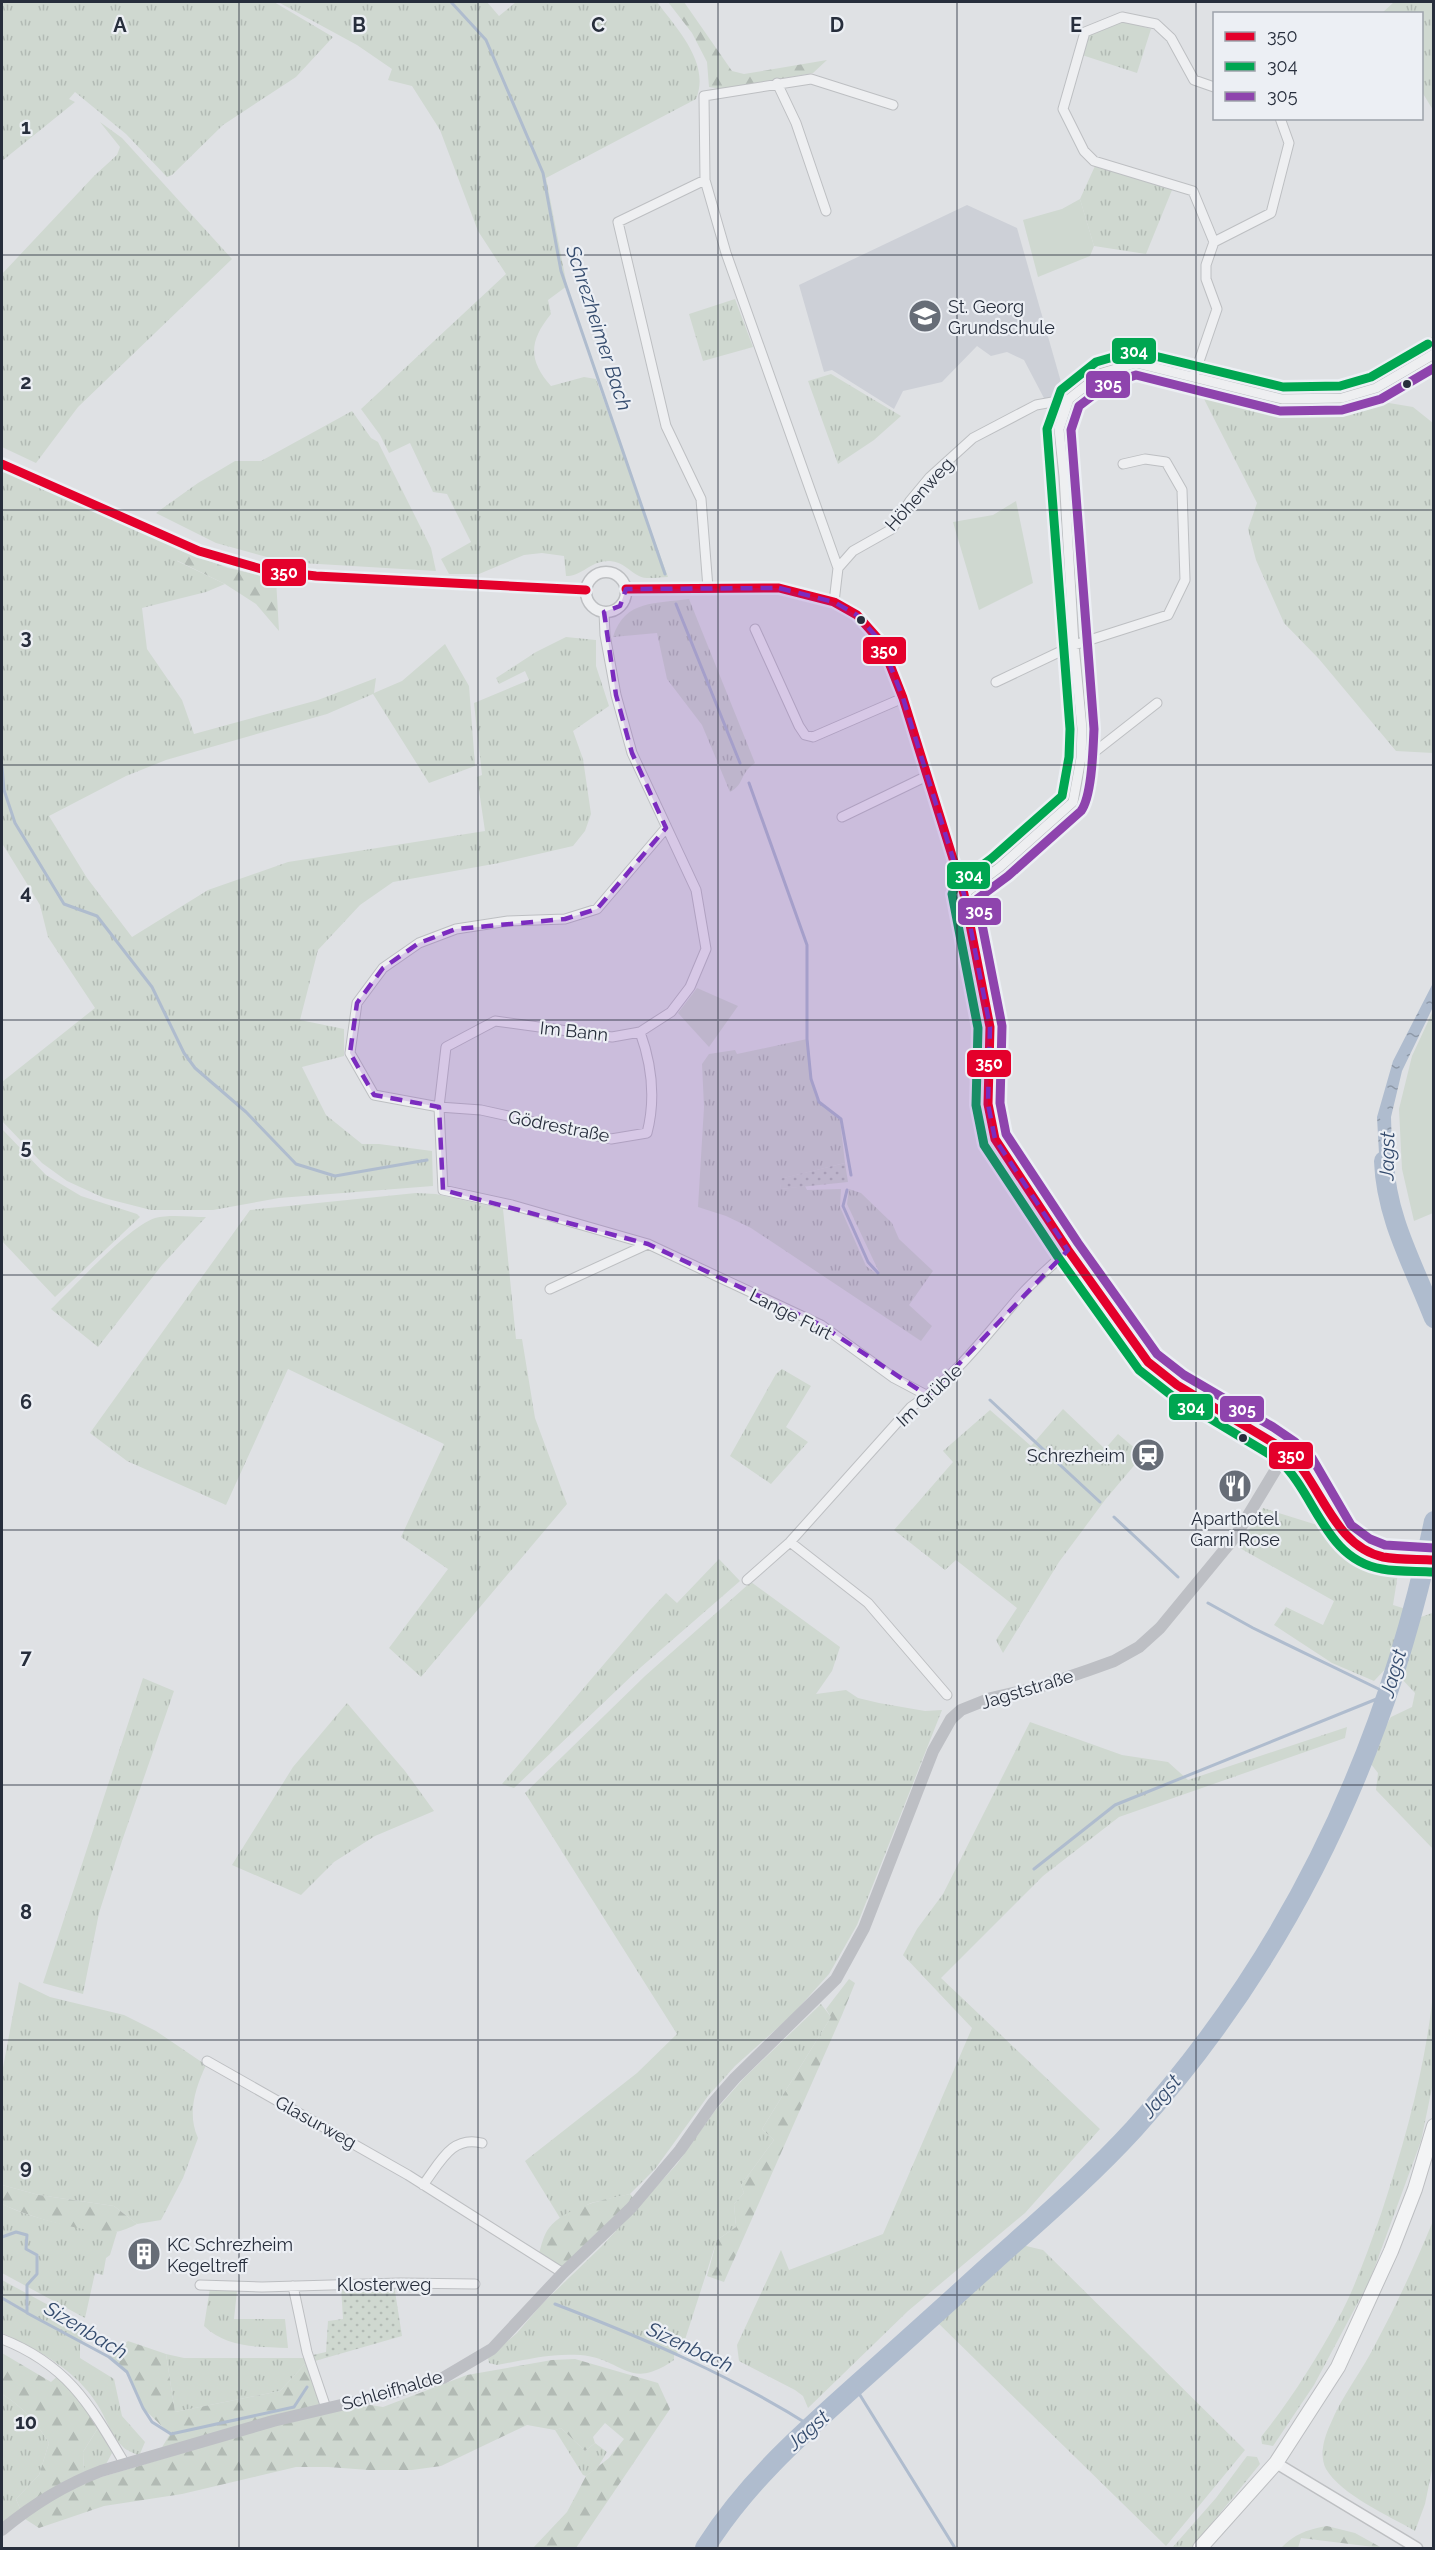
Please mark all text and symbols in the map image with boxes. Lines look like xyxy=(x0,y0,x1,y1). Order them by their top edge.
legend xyxy=(1213,12,1423,120)
text: A xyxy=(113,13,127,37)
text: B xyxy=(352,13,366,37)
text: C xyxy=(591,13,605,37)
text: D xyxy=(830,13,844,37)
text: E xyxy=(1070,13,1082,37)
text: 350 xyxy=(1267,25,1297,46)
text: 304 xyxy=(1267,55,1298,76)
text: 305 xyxy=(1267,85,1298,106)
text: 1 xyxy=(21,115,31,139)
water label: Schrezheimer Bach xyxy=(561,241,637,414)
place label: St. Georg Grundschule xyxy=(948,296,1055,338)
school or university icon: St. Georg Grundschule xyxy=(907,298,943,334)
line badge: 304 xyxy=(1111,337,1157,365)
text: 304 xyxy=(1120,342,1148,361)
text: 2 xyxy=(20,370,32,394)
line badge: 305 xyxy=(1085,370,1131,399)
text: 305 xyxy=(1094,375,1122,394)
unlabelled marker xyxy=(1401,378,1413,390)
street label: Höhenweg xyxy=(881,453,957,535)
line badge: 350 xyxy=(261,558,307,587)
text: 350 xyxy=(270,563,298,582)
unlabelled marker xyxy=(855,614,867,626)
text: 3 xyxy=(20,625,32,649)
line badge: 350 xyxy=(862,636,907,665)
text: 350 xyxy=(870,641,898,660)
line badge: 304 xyxy=(946,861,991,890)
text: 304 xyxy=(955,866,983,885)
text: 4 xyxy=(20,880,32,904)
line badge: 305 xyxy=(957,897,1002,926)
text: 305 xyxy=(965,902,993,921)
street label: Im Bann xyxy=(539,1017,609,1045)
line badge: 350 xyxy=(966,1049,1012,1078)
text: 350 xyxy=(975,1054,1003,1073)
street label: Gödrestraße xyxy=(507,1106,612,1146)
water label: Jagst xyxy=(1375,1131,1399,1182)
text: 5 xyxy=(20,1135,32,1159)
street label: Lange Furt xyxy=(746,1284,836,1344)
street label: Im Grüble xyxy=(892,1359,966,1431)
text: 6 xyxy=(20,1390,32,1414)
line badge: 304 xyxy=(1168,1393,1214,1421)
line badge: 305 xyxy=(1219,1395,1265,1423)
text: 304 xyxy=(1177,1398,1205,1417)
text: 305 xyxy=(1228,1400,1256,1419)
unlabelled marker xyxy=(1237,1432,1249,1444)
station icon: Schrezheim xyxy=(1130,1437,1166,1473)
line badge: 350 xyxy=(1268,1441,1314,1470)
place label: Schrezheim xyxy=(1027,1445,1125,1466)
text: 350 xyxy=(1277,1446,1305,1465)
restaurant icon: Aparthotel Garni Rose xyxy=(1217,1468,1253,1504)
place label: Aparthotel Garni Rose xyxy=(1190,1508,1280,1550)
text: 7 xyxy=(20,1645,32,1669)
water label: Jagst xyxy=(1374,1646,1411,1701)
street label: Jagststraße xyxy=(978,1665,1076,1713)
text: 8 xyxy=(20,1900,32,1924)
water label: Jagst xyxy=(1135,2069,1186,2123)
street label: Glasurweg xyxy=(272,2091,360,2153)
text: 9 xyxy=(20,2155,32,2179)
place label: KC Schrezheim Kegeltreff xyxy=(167,2234,293,2276)
building icon: KC Schrezheim Kegeltreff xyxy=(126,2236,162,2272)
street label: Klosterweg xyxy=(337,2274,431,2295)
water label: Sizenbach xyxy=(39,2295,132,2364)
water label: Sizenbach xyxy=(642,2316,737,2377)
street label: Schleifhalde xyxy=(339,2366,445,2414)
water label: Jagst xyxy=(781,2404,835,2456)
text: 10 xyxy=(15,2410,37,2434)

